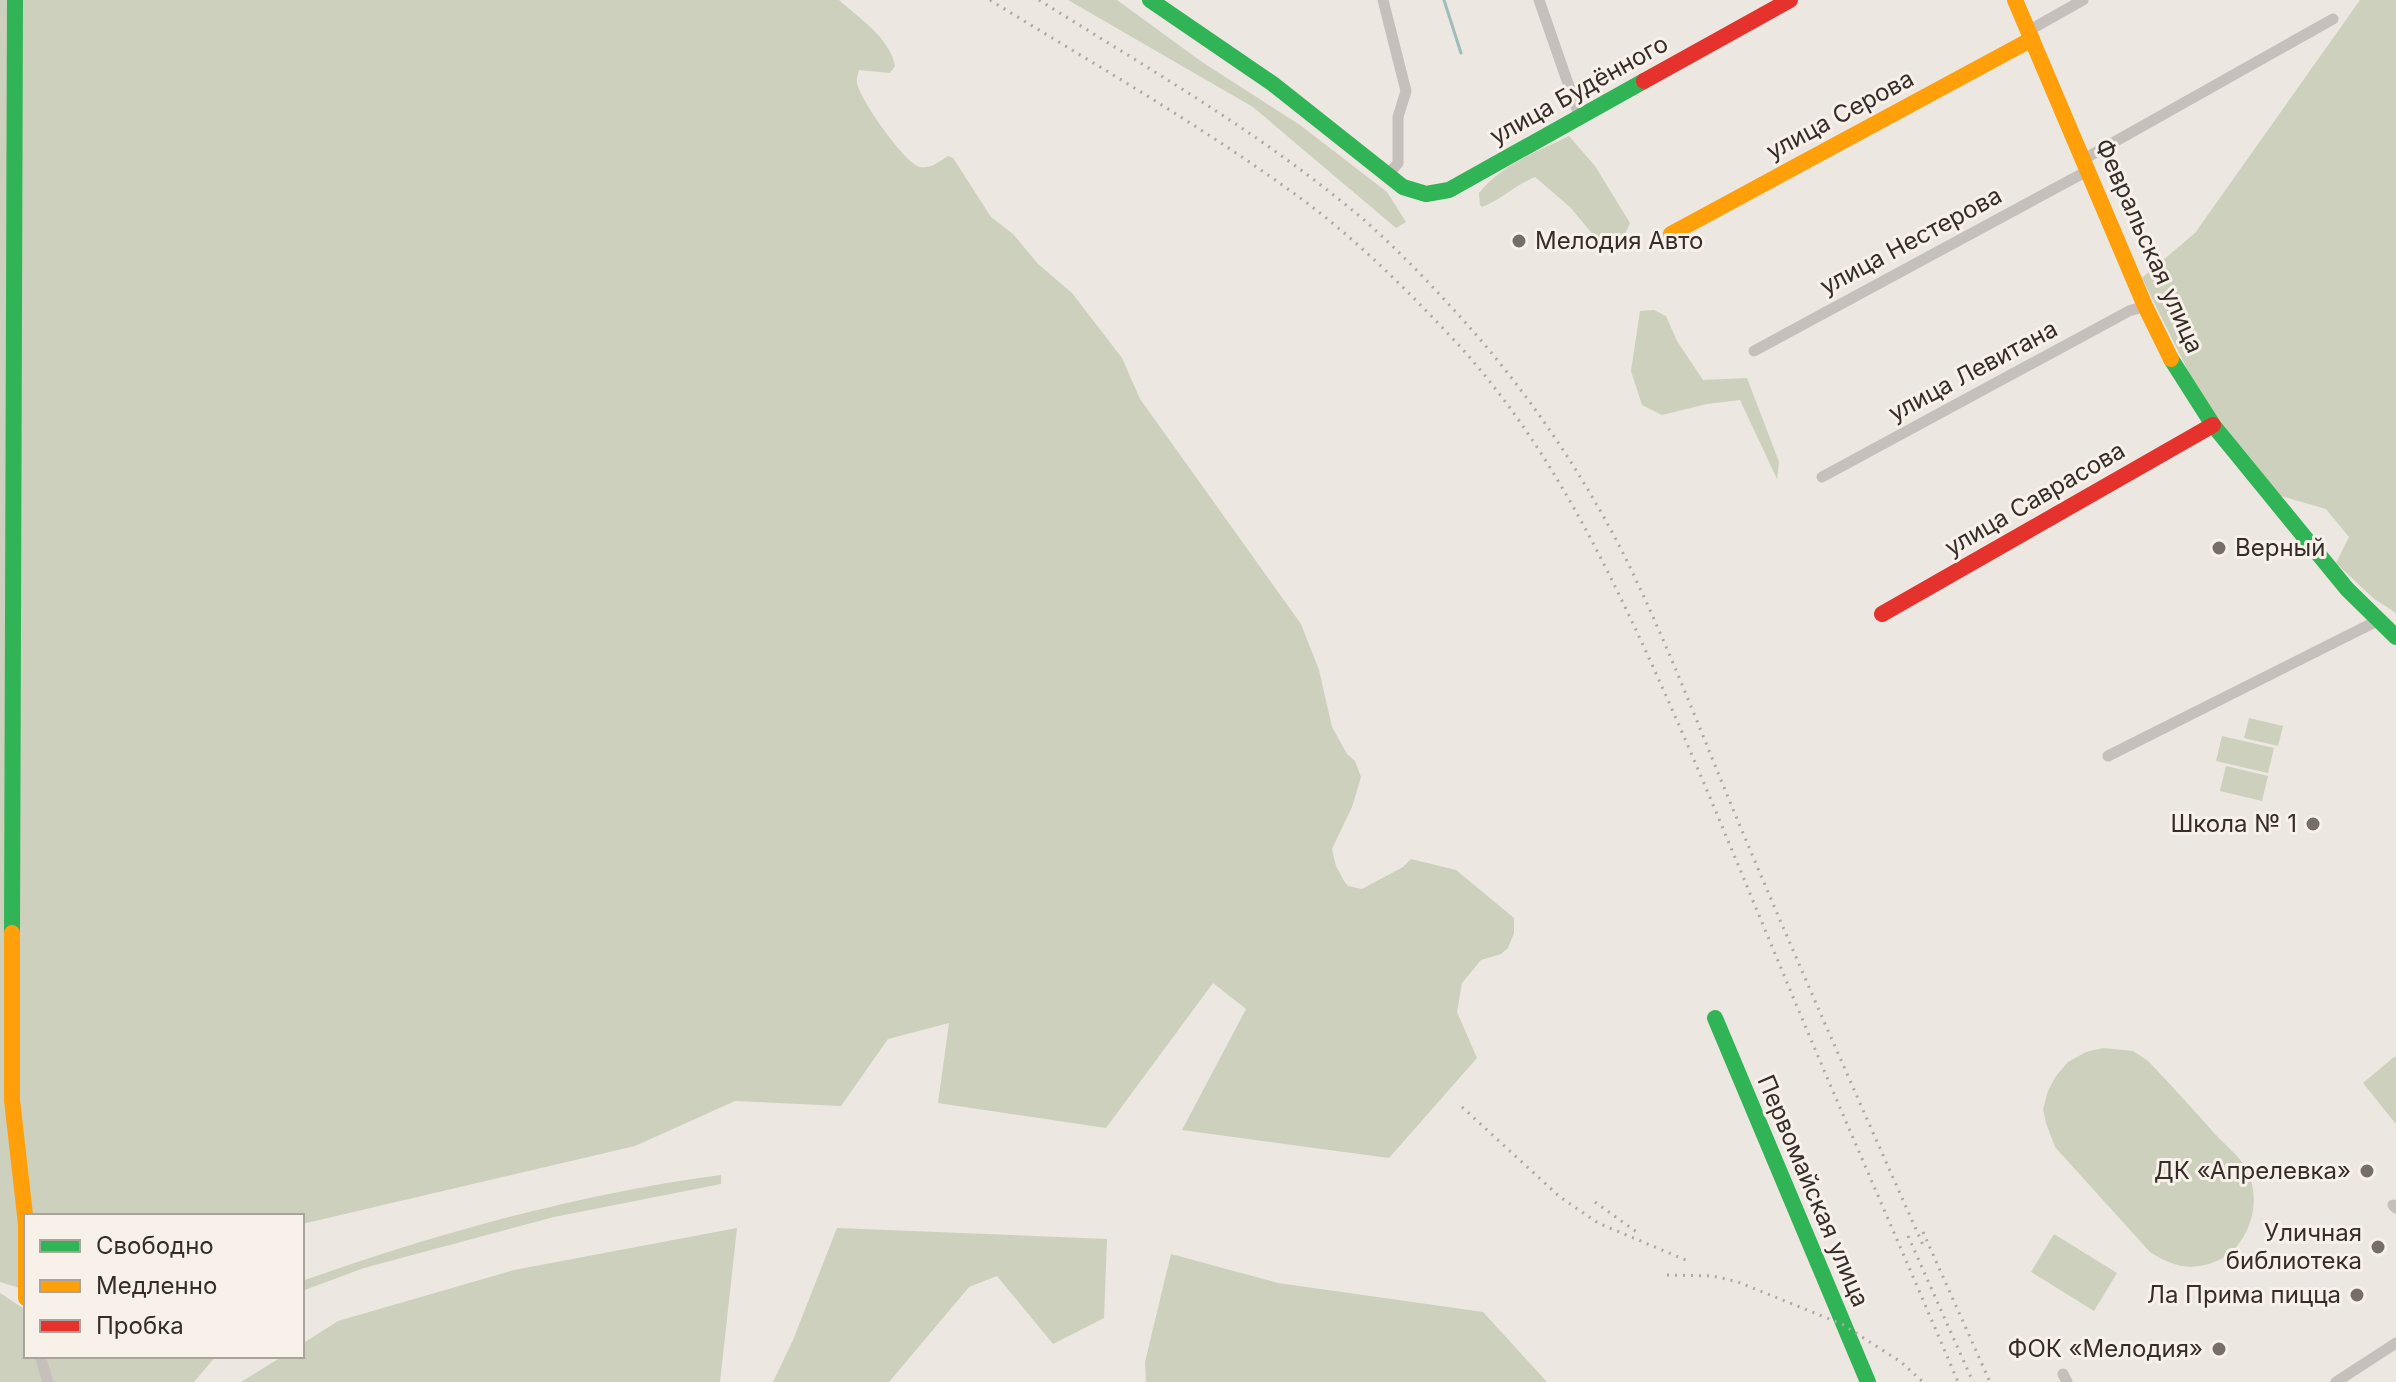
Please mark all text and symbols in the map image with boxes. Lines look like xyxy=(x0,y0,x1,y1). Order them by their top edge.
street label: улица Будённого xyxy=(1485,29,1673,151)
street label: улица Серова xyxy=(1761,64,1918,166)
street label: Февральская улица xyxy=(2089,134,2210,357)
street label: улица Нестерова xyxy=(1815,180,2006,301)
place label: Мелодия Авто xyxy=(1535,226,1703,255)
marker: Мелодия Авто xyxy=(1510,232,1528,250)
street label: улица Левитана xyxy=(1883,314,2062,427)
street label: улица Саврасова xyxy=(1940,435,2130,562)
place label: Верный xyxy=(2235,533,2325,562)
marker: Верный xyxy=(2210,539,2228,557)
place label: Школа № 1 xyxy=(2170,809,2297,838)
marker: Школа № 1 xyxy=(2304,815,2322,833)
street label: Первомайская улица xyxy=(1751,1071,1875,1311)
place label: ДК «Апрелевка» xyxy=(2154,1156,2351,1185)
marker: ДК «Апрелевка» xyxy=(2358,1162,2376,1180)
legend xyxy=(24,1214,304,1358)
place label: Уличная библиотека xyxy=(2226,1218,2362,1275)
text: Свободно xyxy=(96,1231,214,1260)
marker: Уличная библиотека xyxy=(2369,1238,2387,1256)
text: Медленно xyxy=(96,1271,217,1300)
place label: Ла Прима пицца xyxy=(2147,1280,2341,1309)
marker: Ла Прима пицца xyxy=(2348,1286,2366,1304)
text: Пробка xyxy=(96,1311,184,1340)
place label: ФОК «Мелодия» xyxy=(2008,1334,2203,1363)
marker: ФОК «Мелодия» xyxy=(2210,1340,2228,1358)

